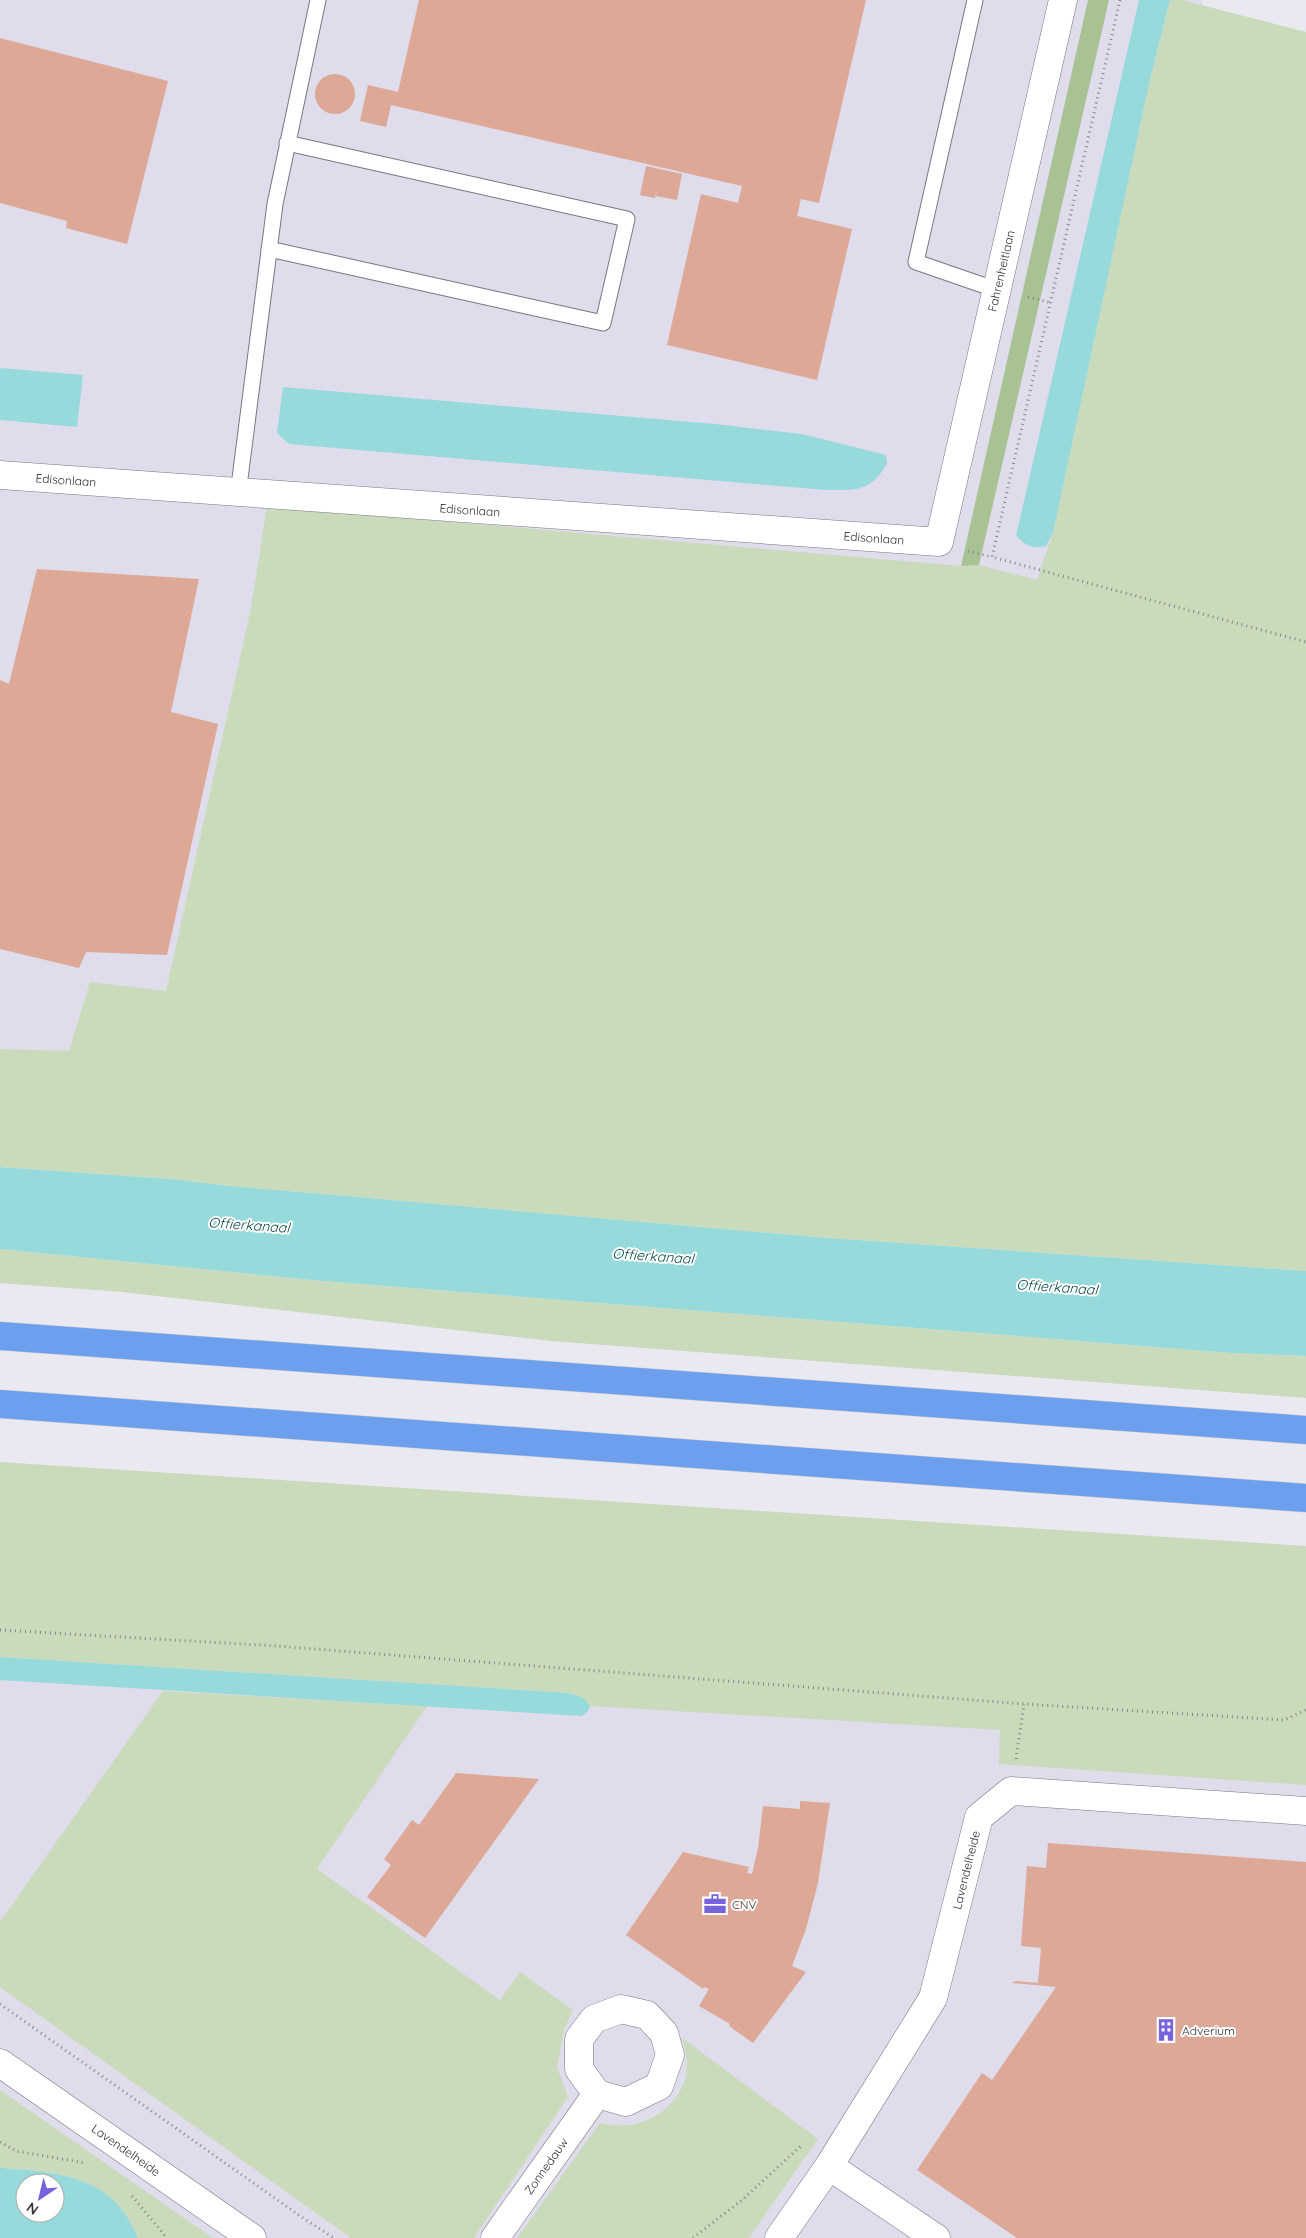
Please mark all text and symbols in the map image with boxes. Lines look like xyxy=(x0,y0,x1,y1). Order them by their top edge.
street label: Fahrenheitlaan xyxy=(984,229,1018,313)
street label: Edisonlaan xyxy=(35,470,97,490)
street label: Edisonlaan xyxy=(439,500,501,520)
street label: Edisonlaan xyxy=(843,528,905,548)
water label: Offierkanaal xyxy=(208,1213,292,1237)
water label: Offierkanaal xyxy=(612,1244,696,1268)
water label: Offierkanaal xyxy=(1016,1275,1100,1299)
street label: Lavendelheide xyxy=(949,1829,983,1911)
office icon: CNV xyxy=(702,1891,728,1917)
place label: CNV xyxy=(732,1897,757,1912)
building icon: Adverium xyxy=(1153,2017,1179,2043)
place label: Adverium xyxy=(1182,2023,1235,2038)
street label: Lavendelheide xyxy=(89,2121,163,2179)
street label: Zonnedauw xyxy=(521,2135,571,2197)
north arrow xyxy=(15,2173,65,2223)
text: N xyxy=(23,2198,42,2219)

